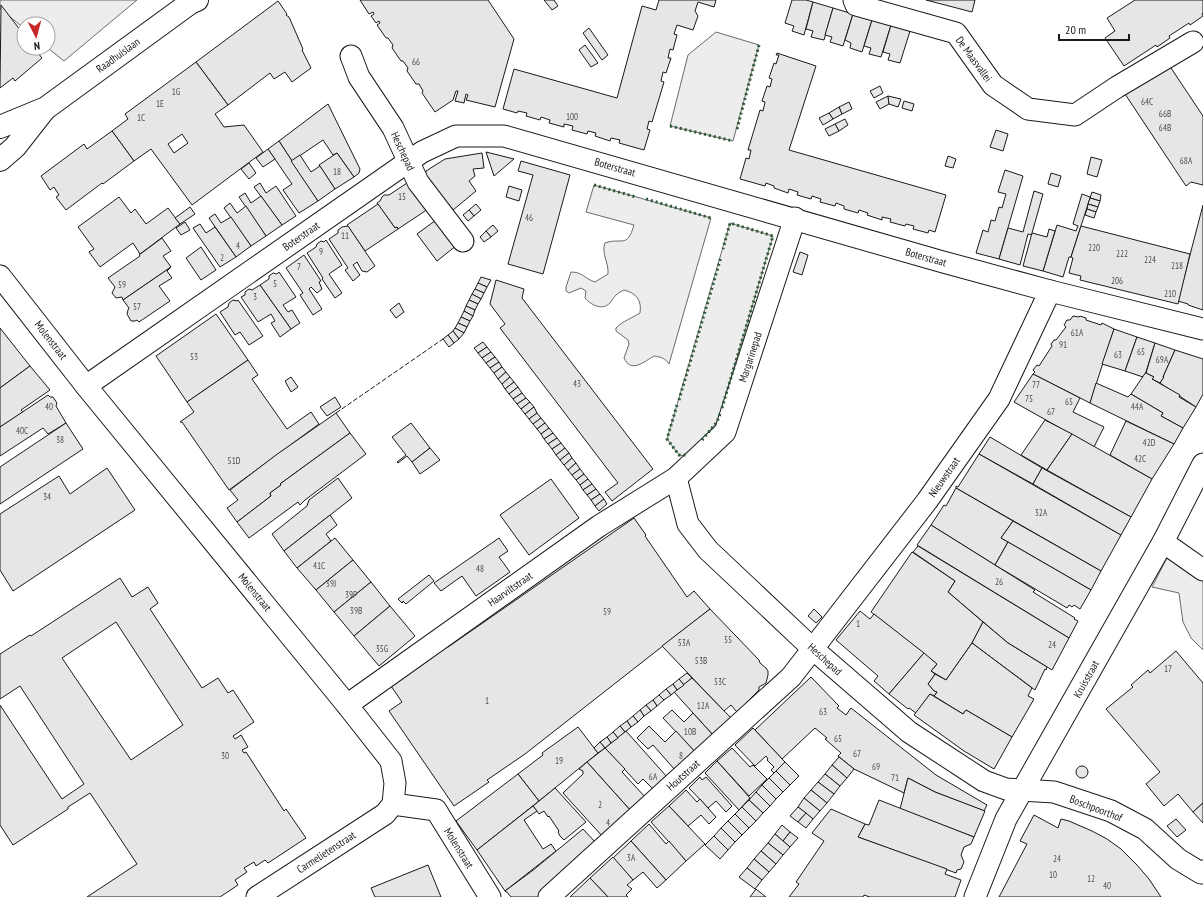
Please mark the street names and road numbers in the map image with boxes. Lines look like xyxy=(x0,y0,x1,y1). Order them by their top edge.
street label: De Maasvallei xyxy=(953,33,995,85)
street label: Raadhuislaan xyxy=(93,34,143,76)
street label: Heschepad xyxy=(388,129,418,173)
street label: Boterstraat xyxy=(593,154,637,180)
street label: Boterstraat xyxy=(280,218,322,254)
street label: Boterstraat xyxy=(904,244,948,270)
street label: Molenstraat xyxy=(32,318,70,362)
street label: Margarinepad xyxy=(735,330,765,384)
street label: Nieuwstraat xyxy=(925,454,963,500)
street label: Haarviltstraat xyxy=(485,568,535,610)
street label: Molenstraat xyxy=(235,570,275,614)
street label: Heschepad xyxy=(805,640,845,678)
street label: Kruisstraat xyxy=(1070,658,1102,700)
street label: Houtstraat xyxy=(663,756,703,794)
street label: Boschpoorthof xyxy=(1068,792,1125,825)
street label: Molenstraat xyxy=(441,825,477,871)
street label: Carmelietenstraat xyxy=(294,828,358,876)

